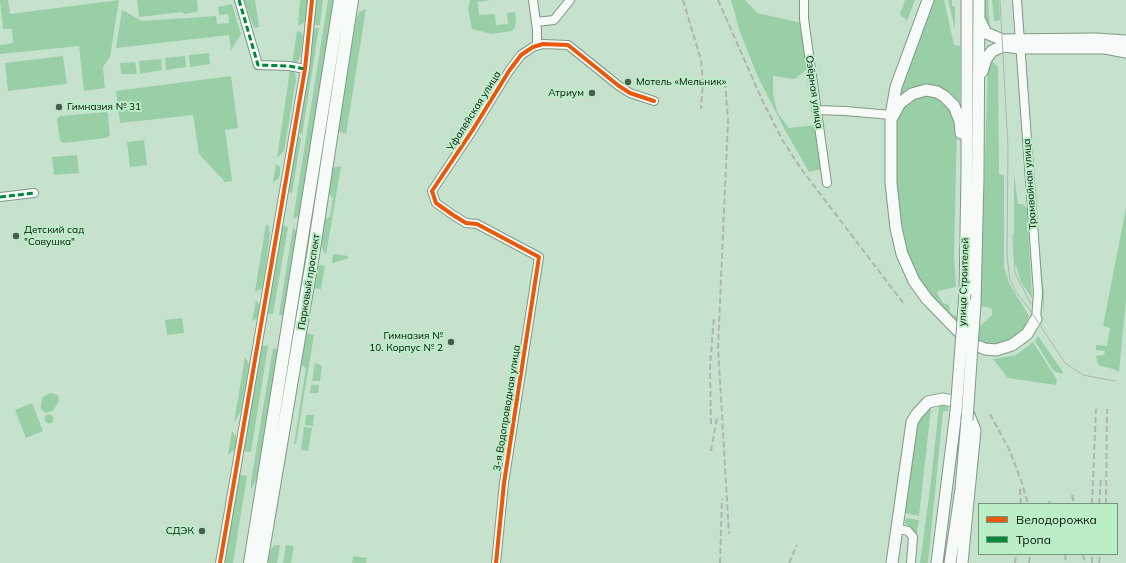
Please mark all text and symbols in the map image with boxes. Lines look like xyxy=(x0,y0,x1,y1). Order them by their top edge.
street label: Озёрная улица xyxy=(803,55,825,129)
street label: Уфалейская улица xyxy=(445,69,503,153)
place label: Мотель «Мельник» xyxy=(636,76,726,88)
marker: Мотель «Мельник» xyxy=(623,77,633,87)
place label: Атриум xyxy=(548,87,584,99)
marker: Атриум xyxy=(587,88,597,98)
place label: Гимназия № 31 xyxy=(67,101,141,113)
marker: Гимназия № 31 xyxy=(54,102,64,112)
street label: Трамвайная улица xyxy=(1021,138,1039,230)
place label: Детский сад "Совушка" xyxy=(24,224,84,248)
marker: Детский сад "Совушка" xyxy=(11,231,21,241)
street label: Парковый проспект xyxy=(295,233,323,331)
street label: улица Строителей xyxy=(956,238,972,326)
place label: Гимназия № 10. Корпус № 2 xyxy=(369,330,443,354)
marker: Гимназия № 10. Корпус № 2 xyxy=(446,337,456,347)
street label: 3-я Водопроводная улица xyxy=(491,344,523,472)
legend xyxy=(978,503,1118,555)
text: Велодорожка xyxy=(1016,512,1097,527)
place label: СДЭК xyxy=(166,525,194,537)
marker: СДЭК xyxy=(197,526,207,536)
text: Тропа xyxy=(1016,532,1051,547)

